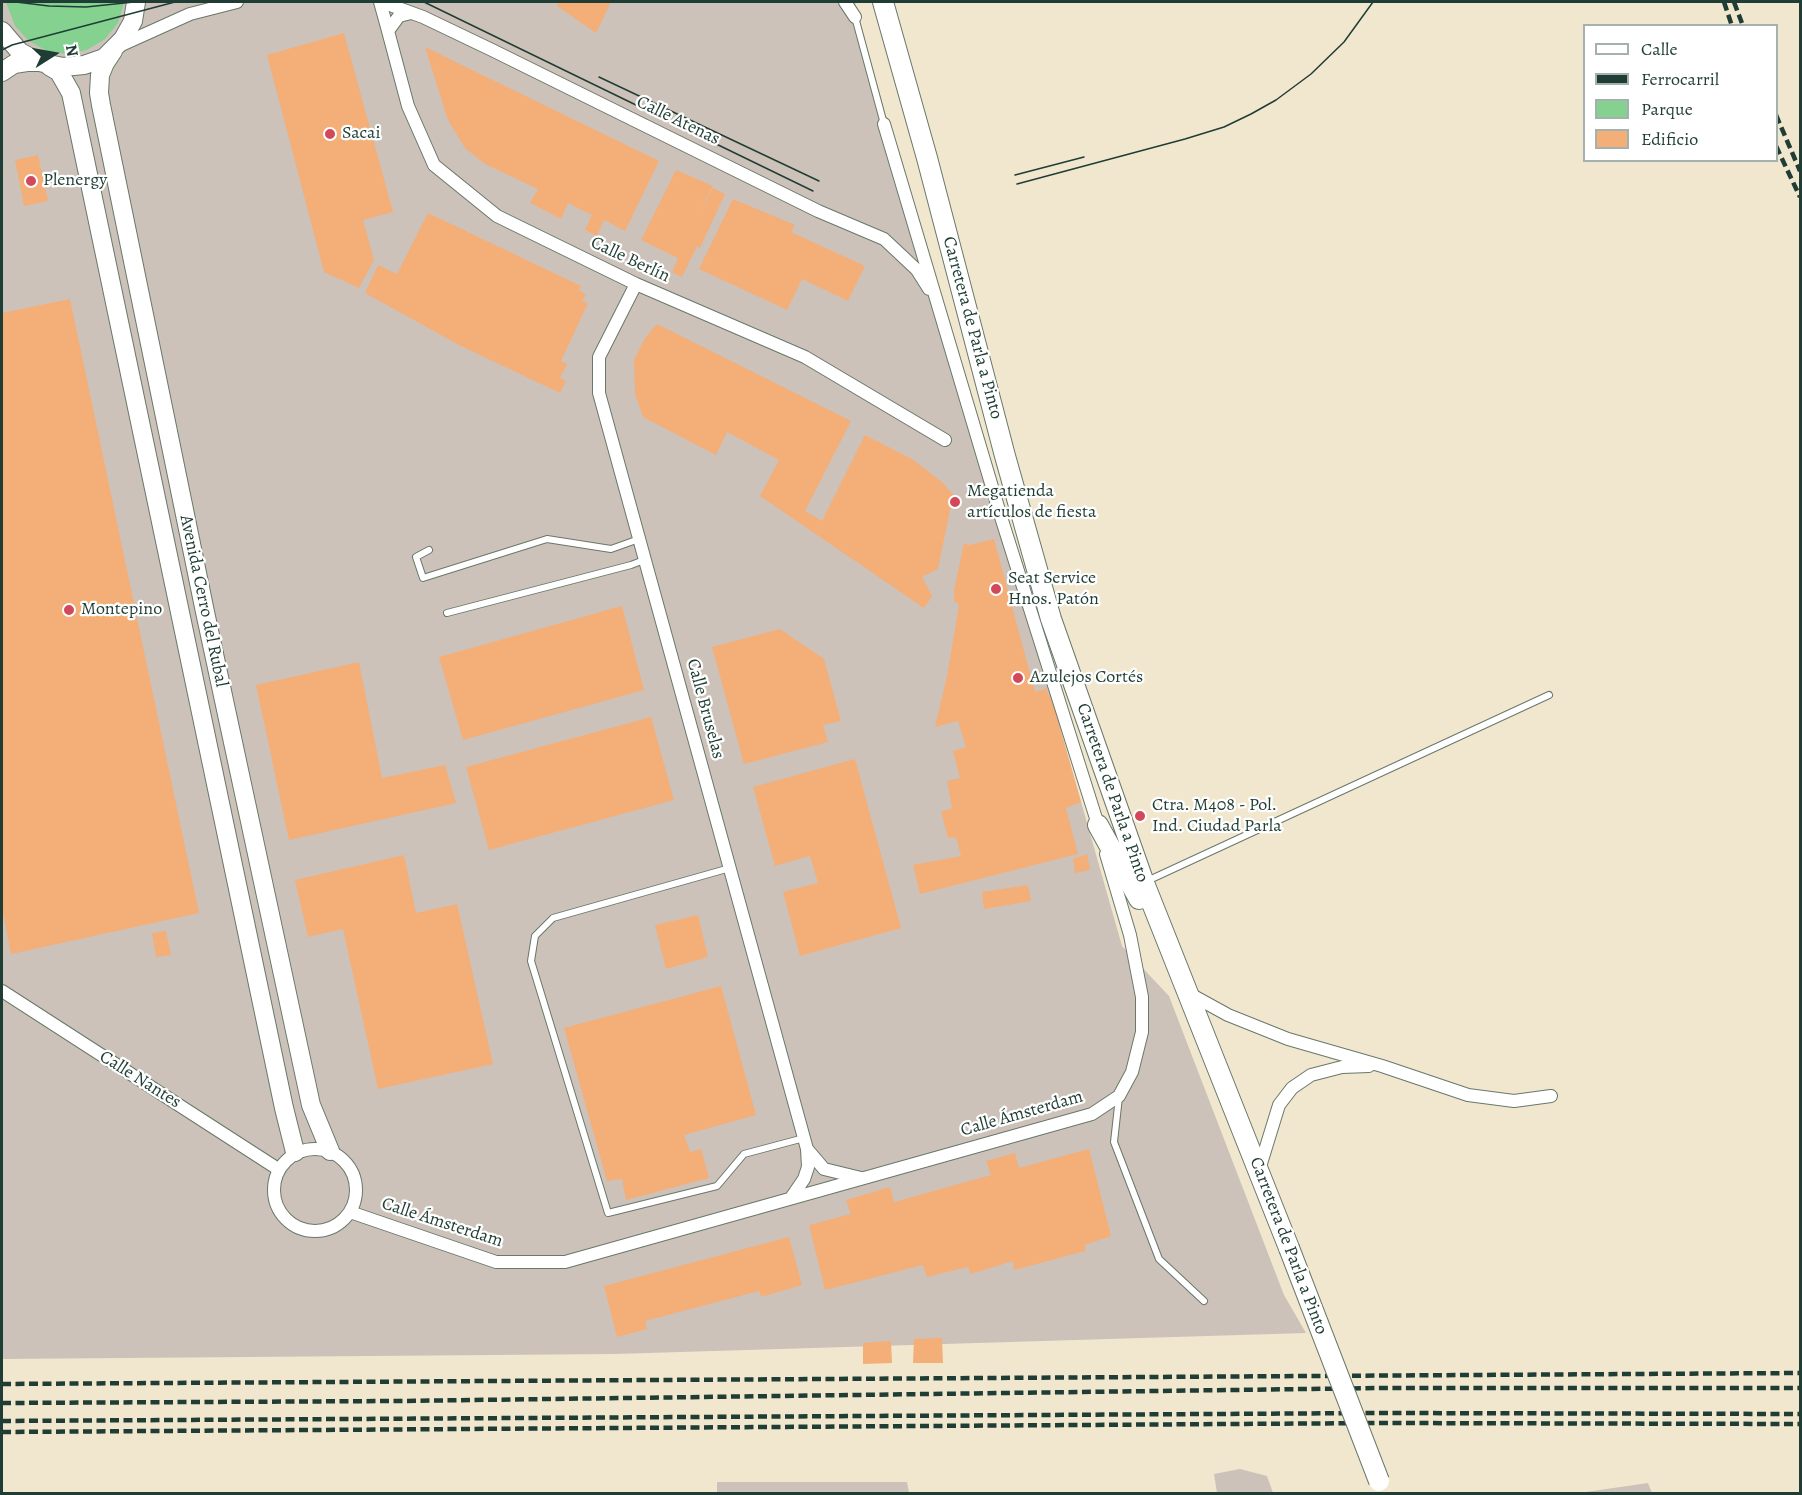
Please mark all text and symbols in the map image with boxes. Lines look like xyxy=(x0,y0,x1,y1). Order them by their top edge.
north arrow xyxy=(24,24,84,84)
legend xyxy=(1583,24,1778,162)
text: Calle xyxy=(1641,37,1678,61)
text: N xyxy=(60,43,84,58)
text: Ferrocarril xyxy=(1641,67,1719,91)
street label: Calle Atenas xyxy=(633,92,723,150)
text: Parque xyxy=(1641,97,1693,121)
place label: Sacai xyxy=(342,123,380,145)
marker: Sacai xyxy=(323,127,337,141)
text: Edificio xyxy=(1641,127,1698,151)
place label: Plenergy xyxy=(43,170,107,192)
marker: Plenergy xyxy=(24,174,38,188)
street label: Calle Berlín xyxy=(587,232,673,288)
street label: Carretera de Parla a Pinto xyxy=(937,234,1007,422)
place label: Megatienda artículos de fiesta xyxy=(967,481,1096,524)
marker: Megatienda artículos de fiesta xyxy=(948,495,962,509)
street label: Avenida Cerro del Rubal xyxy=(174,513,232,689)
place label: Seat Service Hnos. Patón xyxy=(1008,568,1099,610)
marker: Seat Service Hnos. Patón xyxy=(989,582,1003,596)
place label: Montepino xyxy=(81,599,162,621)
marker: Montepino xyxy=(62,603,76,617)
street label: Calle Bruselas xyxy=(681,657,729,761)
place label: Azulejos Cortés xyxy=(1030,667,1143,689)
marker: Azulejos Cortés xyxy=(1011,671,1025,685)
street label: Carretera de Parla a Pinto xyxy=(1071,701,1153,885)
place label: Ctra. M408 - Pol. Ind. Ciudad Parla xyxy=(1152,795,1282,838)
marker: Ctra. M408 - Pol. Ind. Ciudad Parla xyxy=(1133,809,1147,823)
street label: Calle Nantes xyxy=(95,1046,185,1114)
street label: Calle Ámsterdam xyxy=(958,1086,1086,1142)
street label: Carretera de Parla a Pinto xyxy=(1244,1154,1332,1338)
street label: Calle Ámsterdam xyxy=(379,1193,505,1253)

